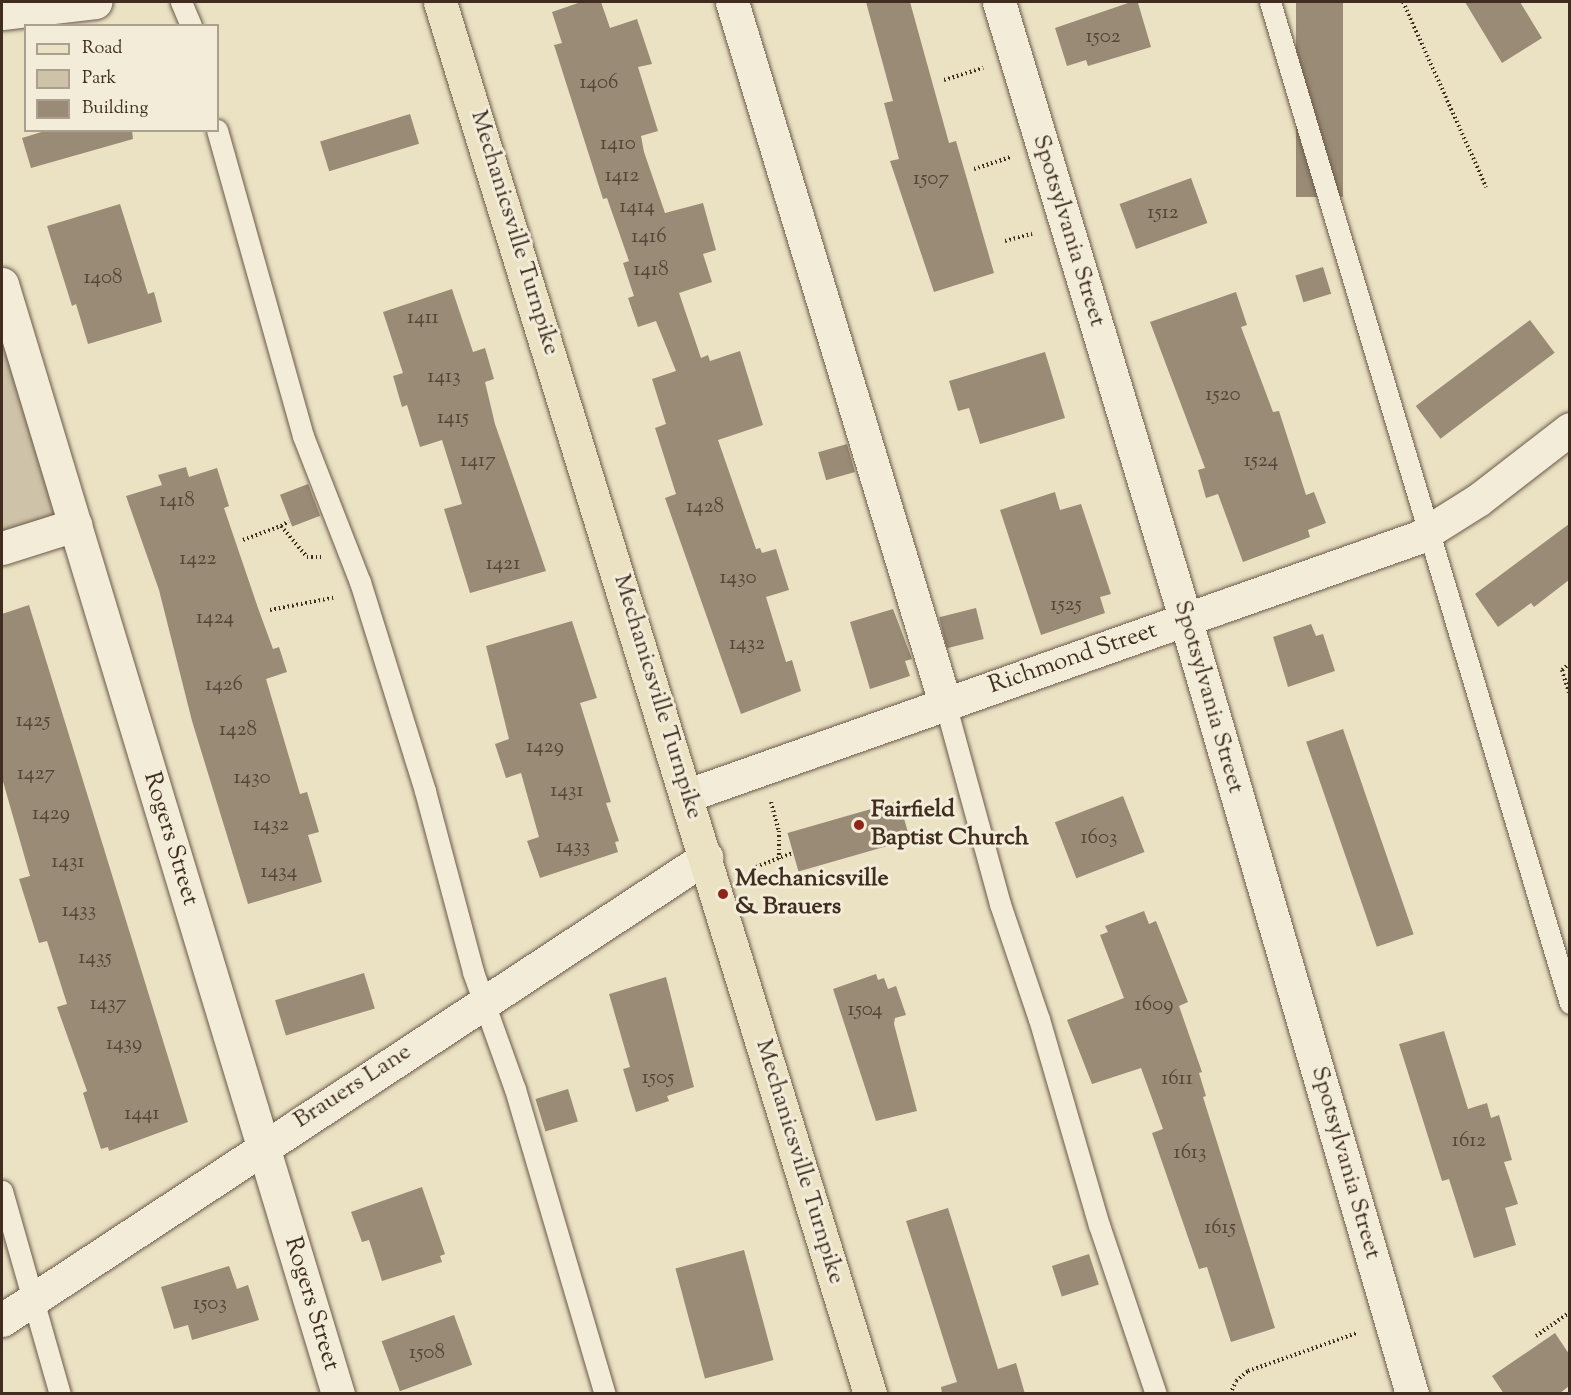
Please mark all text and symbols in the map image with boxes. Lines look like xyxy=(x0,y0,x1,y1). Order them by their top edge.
legend xyxy=(24,24,219,132)
house number: 1502 xyxy=(1085,24,1121,50)
text: Road xyxy=(82,36,122,62)
text: Park xyxy=(82,66,116,92)
house number: 1406 xyxy=(579,70,619,96)
text: Building xyxy=(82,96,148,122)
street label: Mechanicsville Turnpike xyxy=(463,107,565,359)
house number: 1410 xyxy=(600,131,636,157)
street label: Spotsylvania Street xyxy=(1025,131,1111,331)
house number: 1412 xyxy=(605,163,639,189)
house number: 1507 xyxy=(913,166,949,192)
house number: 1414 xyxy=(619,194,655,220)
house number: 1512 xyxy=(1147,200,1179,226)
house number: 1416 xyxy=(631,224,667,250)
house number: 1418 xyxy=(633,257,669,283)
house number: 1408 xyxy=(83,265,123,291)
house number: 1411 xyxy=(407,305,439,331)
house number: 1413 xyxy=(427,364,461,390)
house number: 1520 xyxy=(1205,382,1241,408)
house number: 1415 xyxy=(437,405,469,431)
house number: 1417 xyxy=(460,448,496,474)
house number: 1524 xyxy=(1244,448,1278,474)
house number: 1418 xyxy=(159,488,195,514)
house number: 1428 xyxy=(686,494,724,520)
house number: 1422 xyxy=(179,546,217,572)
house number: 1421 xyxy=(486,551,520,577)
house number: 1430 xyxy=(719,565,757,591)
street label: Mechanicsville Turnpike xyxy=(606,571,708,823)
house number: 1525 xyxy=(1050,592,1082,618)
street label: Spotsylvania Street xyxy=(1167,597,1249,797)
house number: 1424 xyxy=(196,605,234,631)
street label: Richmond Street xyxy=(985,617,1161,701)
house number: 1432 xyxy=(729,631,765,657)
house number: 1426 xyxy=(205,672,243,698)
house number: 1425 xyxy=(16,708,50,734)
house number: 1428 xyxy=(219,717,257,743)
house number: 1429 xyxy=(526,734,564,760)
house number: 1427 xyxy=(17,761,55,787)
house number: 1430 xyxy=(233,765,271,791)
street label: Rogers Street xyxy=(136,769,204,909)
house number: 1431 xyxy=(550,778,584,804)
place label: Fairfield Baptist Church xyxy=(871,797,1029,853)
house number: 1429 xyxy=(32,801,70,827)
house number: 1432 xyxy=(253,812,289,838)
marker: Fairfield Baptist Church xyxy=(852,818,866,832)
house number: 1603 xyxy=(1080,825,1118,851)
house number: 1433 xyxy=(556,834,590,860)
house number: 1431 xyxy=(51,849,85,875)
house number: 1434 xyxy=(261,859,297,885)
place label: Mechanicsville & Brauers xyxy=(735,866,889,922)
marker: Mechanicsville & Brauers xyxy=(716,887,730,901)
house number: 1433 xyxy=(62,898,96,924)
house number: 1435 xyxy=(78,945,112,971)
house number: 1437 xyxy=(90,991,126,1017)
house number: 1609 xyxy=(1135,992,1173,1018)
house number: 1504 xyxy=(848,997,882,1023)
house number: 1439 xyxy=(106,1031,142,1057)
street label: Mechanicsville Turnpike xyxy=(748,1036,850,1288)
street label: Brauers Lane xyxy=(289,1038,417,1136)
street label: Spotsylvania Street xyxy=(1304,1063,1386,1263)
house number: 1505 xyxy=(642,1065,674,1091)
house number: 1611 xyxy=(1161,1066,1193,1092)
house number: 1441 xyxy=(124,1101,160,1127)
house number: 1612 xyxy=(1452,1128,1486,1154)
house number: 1613 xyxy=(1174,1140,1206,1166)
house number: 1615 xyxy=(1204,1215,1236,1241)
street label: Rogers Street xyxy=(277,1234,345,1374)
house number: 1503 xyxy=(193,1291,227,1317)
house number: 1508 xyxy=(409,1340,445,1366)

